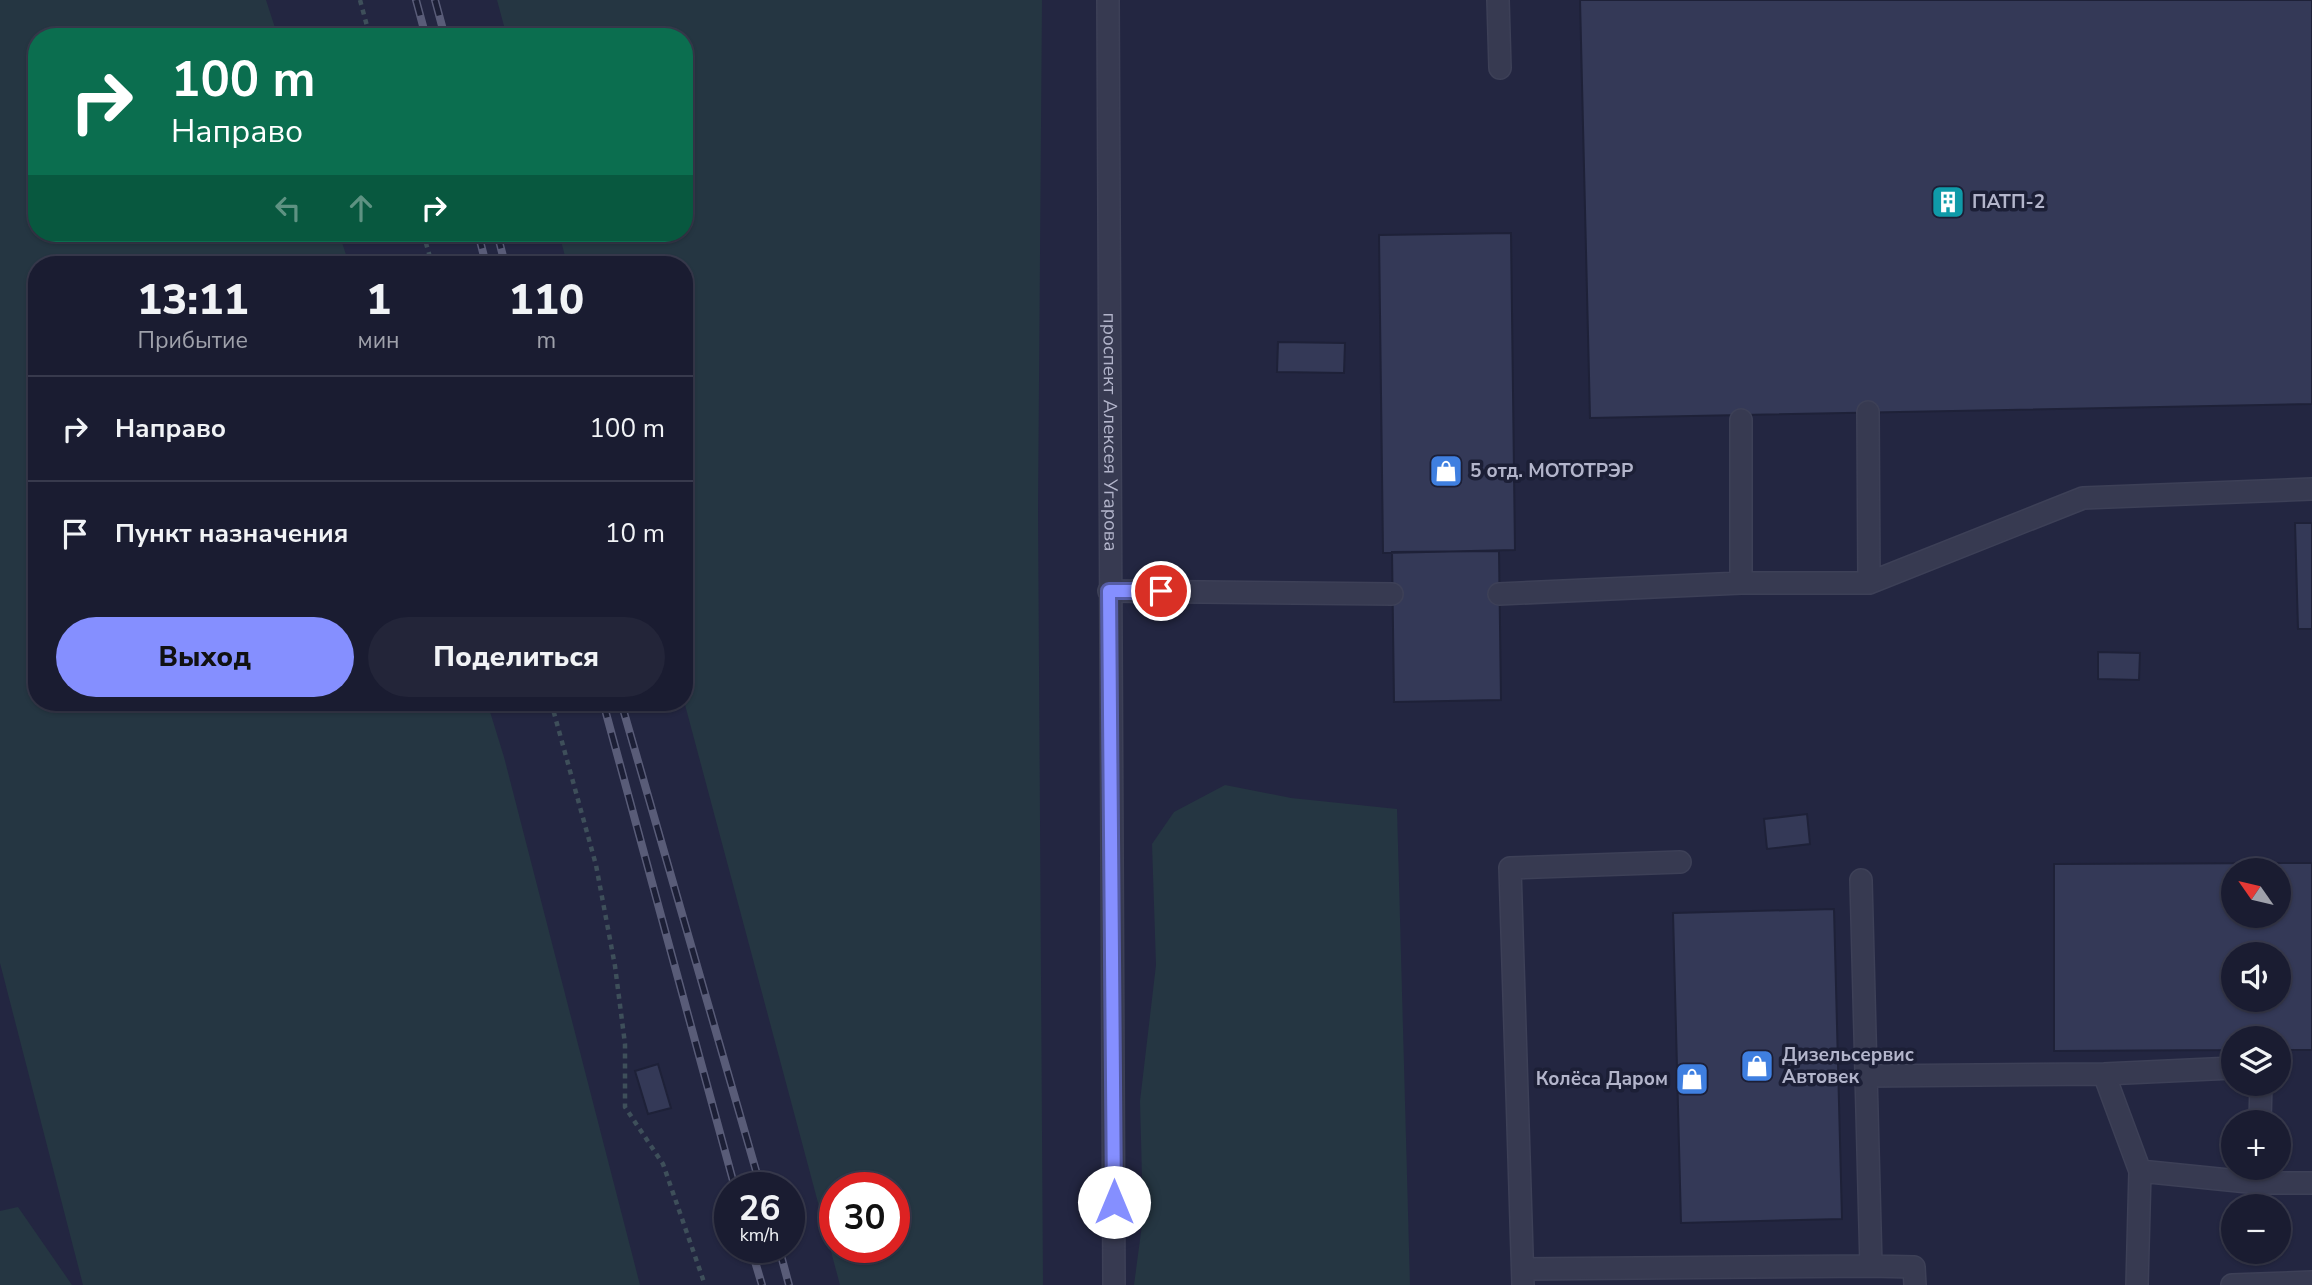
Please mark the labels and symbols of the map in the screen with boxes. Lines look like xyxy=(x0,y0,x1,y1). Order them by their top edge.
building icon: ПАТП-2 xyxy=(1929,183,1967,221)
place label: ПАТП-2 xyxy=(1972,189,2045,215)
street label: проспект Алексея Угарова xyxy=(1096,312,1124,552)
shop icon: 5 отд. МОТОТРЭР xyxy=(1427,452,1465,490)
place label: 5 отд. МОТОТРЭР xyxy=(1470,458,1633,484)
pin xyxy=(1131,561,1191,621)
north arrow xyxy=(2221,858,2291,928)
place label: Дизельсервис Автовек xyxy=(1782,1042,1914,1090)
shop icon: Дизельсервис Автовек xyxy=(1738,1047,1776,1085)
shop icon: Колёса Даром xyxy=(1673,1060,1711,1098)
place label: Колёса Даром xyxy=(1536,1066,1668,1092)
position arrow xyxy=(1077,1165,1151,1239)
speed limit sign: 30 xyxy=(819,1172,910,1263)

